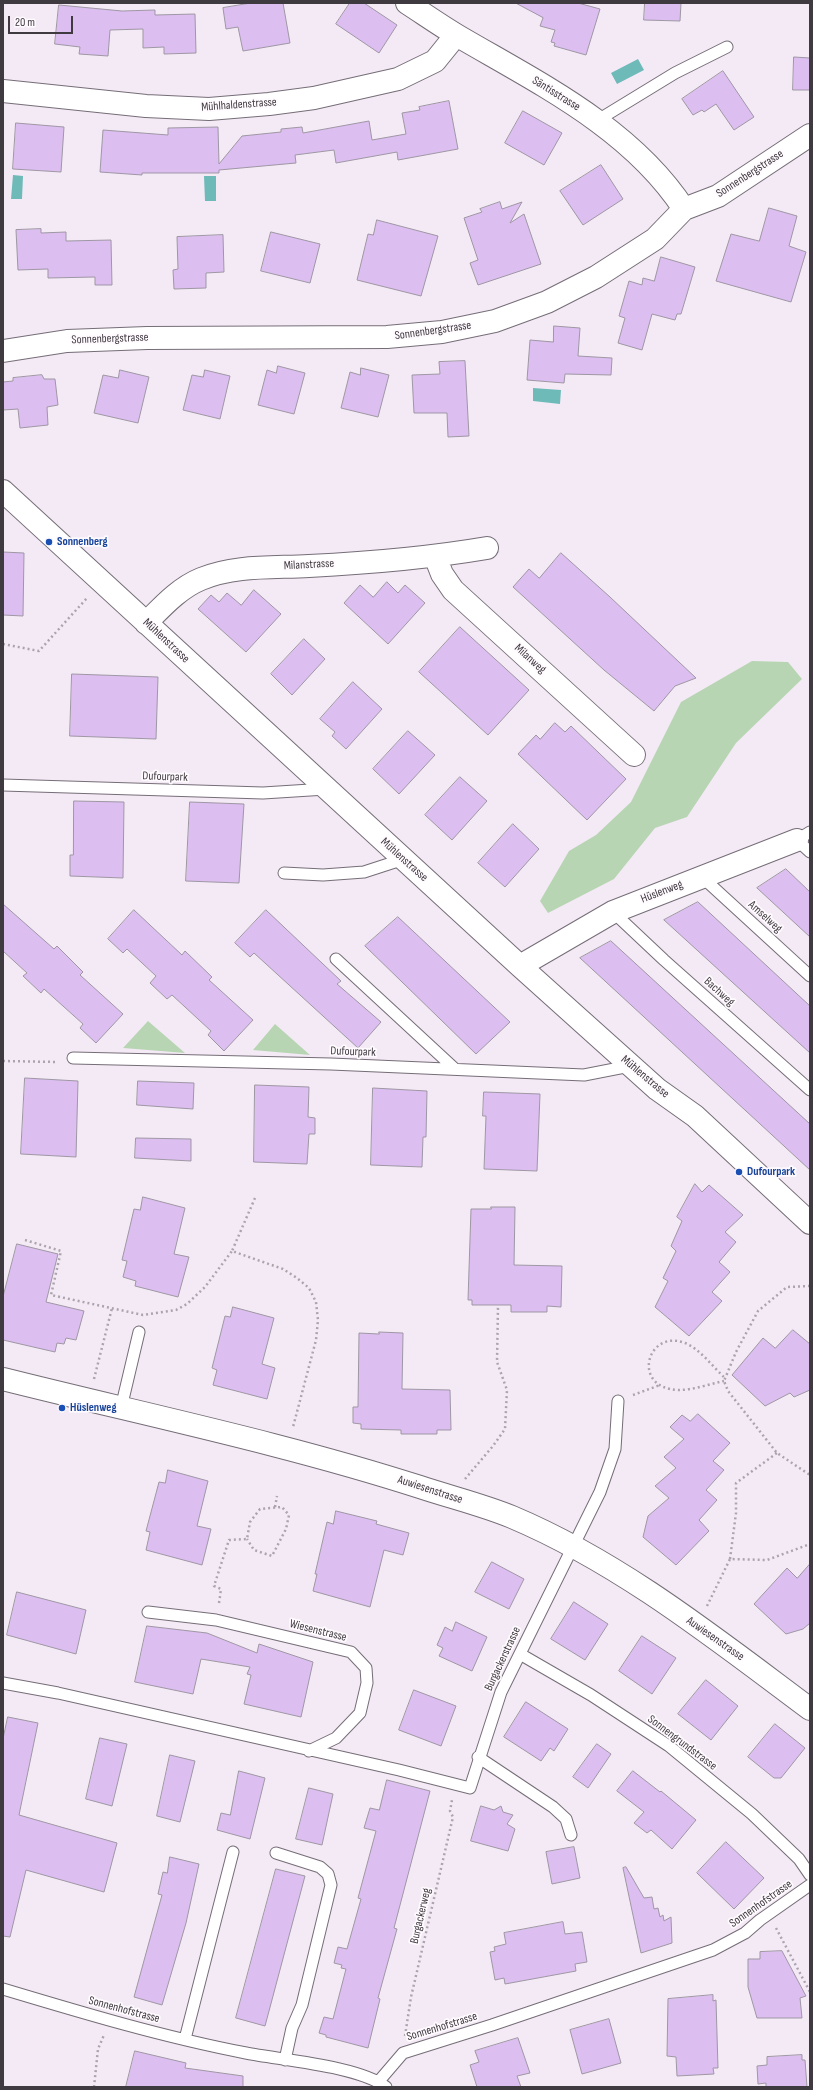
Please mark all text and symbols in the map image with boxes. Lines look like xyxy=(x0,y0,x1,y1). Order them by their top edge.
scale bar xyxy=(10,8,75,34)
text: 20 m xyxy=(15,15,35,30)
street label: Säntisstrasse xyxy=(529,74,583,114)
street label: Mühlhaldenstrasse xyxy=(201,95,277,115)
street label: Sonnenbergstrasse xyxy=(714,147,786,201)
street label: Sonnenbergstrasse xyxy=(394,318,472,344)
street label: Sonnenbergstrasse xyxy=(71,330,149,348)
place label: Sonnenberg xyxy=(57,535,108,549)
marker: Sonnenberg xyxy=(44,537,54,547)
street label: Milanstrasse xyxy=(283,556,335,574)
street label: Mühlenstrasse xyxy=(140,616,192,666)
street label: Milanweg xyxy=(511,641,549,677)
street label: Dufourpark xyxy=(142,769,188,785)
street label: Mühlenstrasse xyxy=(377,835,431,885)
street label: Hüslenweg xyxy=(639,877,685,907)
street label: Amselweg xyxy=(745,898,785,936)
street label: Bachweg xyxy=(701,975,737,1009)
street label: Dufourpark xyxy=(330,1044,376,1060)
street label: Mühlenstrasse xyxy=(618,1053,672,1101)
place label: Dufourpark xyxy=(747,1165,795,1179)
marker: Dufourpark xyxy=(734,1167,744,1177)
place label: Hüslenweg xyxy=(70,1401,116,1415)
marker: Hüslenweg xyxy=(57,1403,67,1413)
street label: Auwiesenstrasse xyxy=(396,1473,464,1507)
street label: Auwiesenstrasse xyxy=(683,1614,747,1664)
street label: Wiesenstrasse xyxy=(288,1617,348,1645)
street label: Burgackerstrasse xyxy=(482,1625,524,1693)
street label: Sonnengrundstrasse xyxy=(645,1712,719,1774)
street label: Sonnenhofstrasse xyxy=(727,1877,795,1931)
street label: Burgackerweg xyxy=(408,1887,434,1945)
street label: Sonnenhofstrasse xyxy=(87,1994,161,2026)
street label: Sonnenhofstrasse xyxy=(405,2009,479,2045)

